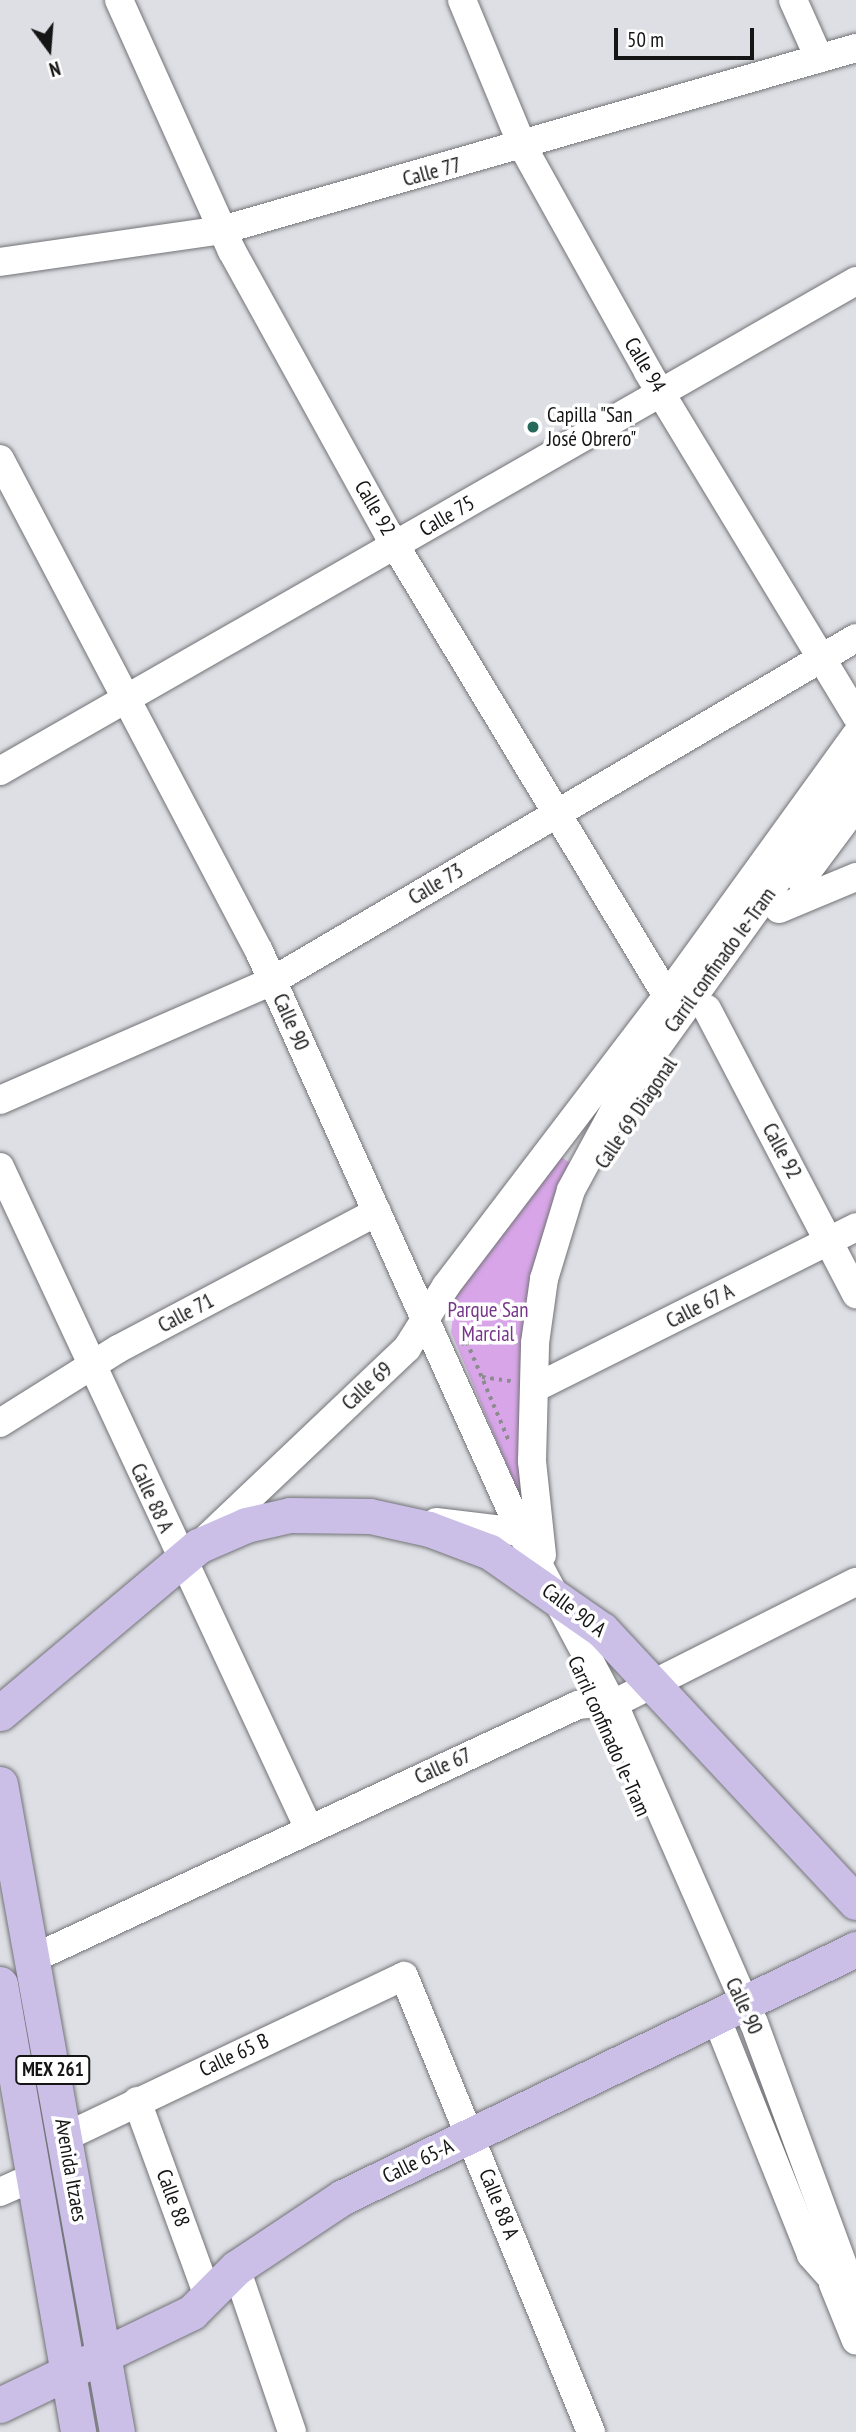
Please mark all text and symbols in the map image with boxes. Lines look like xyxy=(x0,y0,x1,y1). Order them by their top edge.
north arrow xyxy=(14,14,84,84)
scale bar xyxy=(618,14,758,58)
text: 50 m xyxy=(627,26,664,53)
text: N xyxy=(47,56,63,82)
street label: Calle 77 xyxy=(400,152,464,192)
street label: Calle 94 xyxy=(619,333,671,397)
place label: Capilla "San José Obrero" xyxy=(547,402,636,452)
marker: Capilla "San José Obrero" xyxy=(525,419,541,435)
street label: Calle 92 xyxy=(349,476,401,540)
street label: Calle 75 xyxy=(415,490,479,542)
street label: Calle 73 xyxy=(404,858,468,910)
street label: Carril confinado Ie-Tram xyxy=(659,883,781,1037)
street label: Calle 90 xyxy=(267,990,315,1054)
street label: Calle 69 Diagonal xyxy=(590,1053,682,1173)
street label: Calle 92 xyxy=(757,1119,807,1183)
street label: Calle 67 A xyxy=(661,1278,739,1334)
street label: Calle 71 xyxy=(154,1288,218,1338)
park label: Parque San Marcial xyxy=(448,1297,528,1347)
street label: Calle 69 xyxy=(337,1356,397,1416)
street label: Calle 88 A xyxy=(125,1459,179,1537)
street label: Calle 90 A xyxy=(537,1578,611,1642)
street label: Carril confinado Ie-Tram xyxy=(562,1652,656,1820)
street label: Calle 67 xyxy=(411,1742,475,1790)
street label: Calle 90 xyxy=(720,1974,768,2038)
street label: Calle 65 B xyxy=(195,2028,273,2082)
road number: MEX 261 xyxy=(14,2054,92,2086)
street label: Avenida Itzaes xyxy=(50,2116,92,2224)
street label: Calle 65-A xyxy=(379,2133,457,2189)
street label: Calle 88 A xyxy=(473,2165,525,2243)
street label: Calle 88 xyxy=(151,2166,195,2230)

